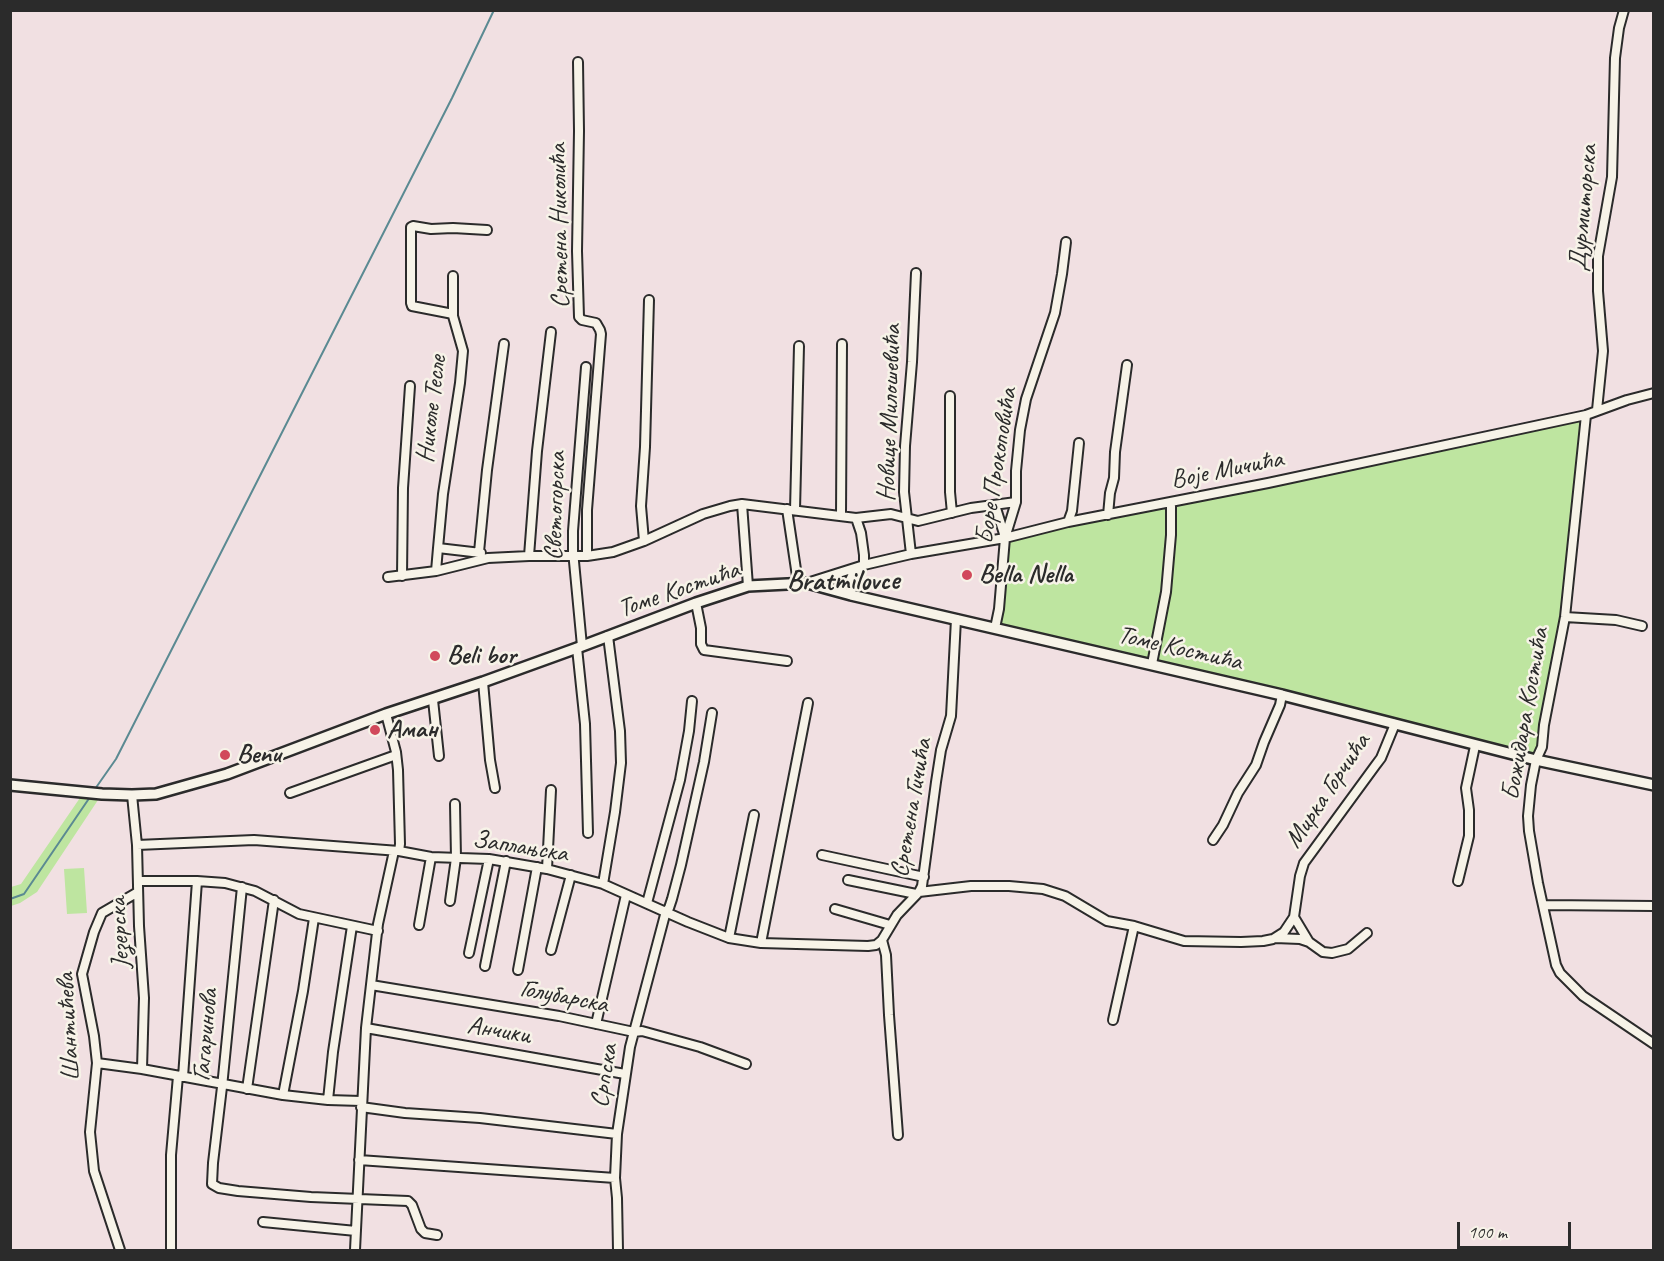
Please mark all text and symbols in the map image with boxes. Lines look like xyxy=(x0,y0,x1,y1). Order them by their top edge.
street label: Сретена Николића xyxy=(543,143,577,309)
street label: Дурмиторска xyxy=(1563,143,1605,273)
street label: Новице Милошевића xyxy=(871,324,909,502)
street label: Николе Тесле xyxy=(410,354,454,464)
street label: Боре Прокоповића xyxy=(969,386,1025,546)
street label: Воје Мичића xyxy=(1168,444,1286,496)
street label: Светогорска xyxy=(539,451,573,561)
street label: Томе Костића xyxy=(614,555,744,625)
place label: Bella Nella xyxy=(979,559,1073,591)
district label: Bratmilovce xyxy=(787,565,899,599)
marker: Bella Nella xyxy=(960,568,974,582)
street label: Томе Костића xyxy=(1115,620,1245,678)
street label: Божидара Костића xyxy=(1496,625,1556,803)
place label: Beli bor xyxy=(447,640,516,672)
marker: Beli bor xyxy=(428,649,442,663)
place label: Аман xyxy=(387,714,438,746)
marker: Аман xyxy=(368,723,382,737)
street label: Мирка Горчића xyxy=(1278,728,1378,854)
street label: Сретена Гичића xyxy=(884,736,940,880)
place label: Benu xyxy=(237,739,281,771)
marker: Benu xyxy=(218,748,232,762)
street label: Заплањска xyxy=(470,824,570,870)
street label: Језерска xyxy=(103,896,137,970)
street label: Шантићева xyxy=(51,972,87,1082)
street label: Голубарска xyxy=(517,973,611,1021)
street label: Гагаринова xyxy=(186,988,226,1082)
street label: Анчики xyxy=(465,1010,533,1052)
street label: Српска xyxy=(585,1042,625,1110)
scale bar xyxy=(1460,1210,1574,1248)
text: 100 m xyxy=(1468,1221,1507,1243)

